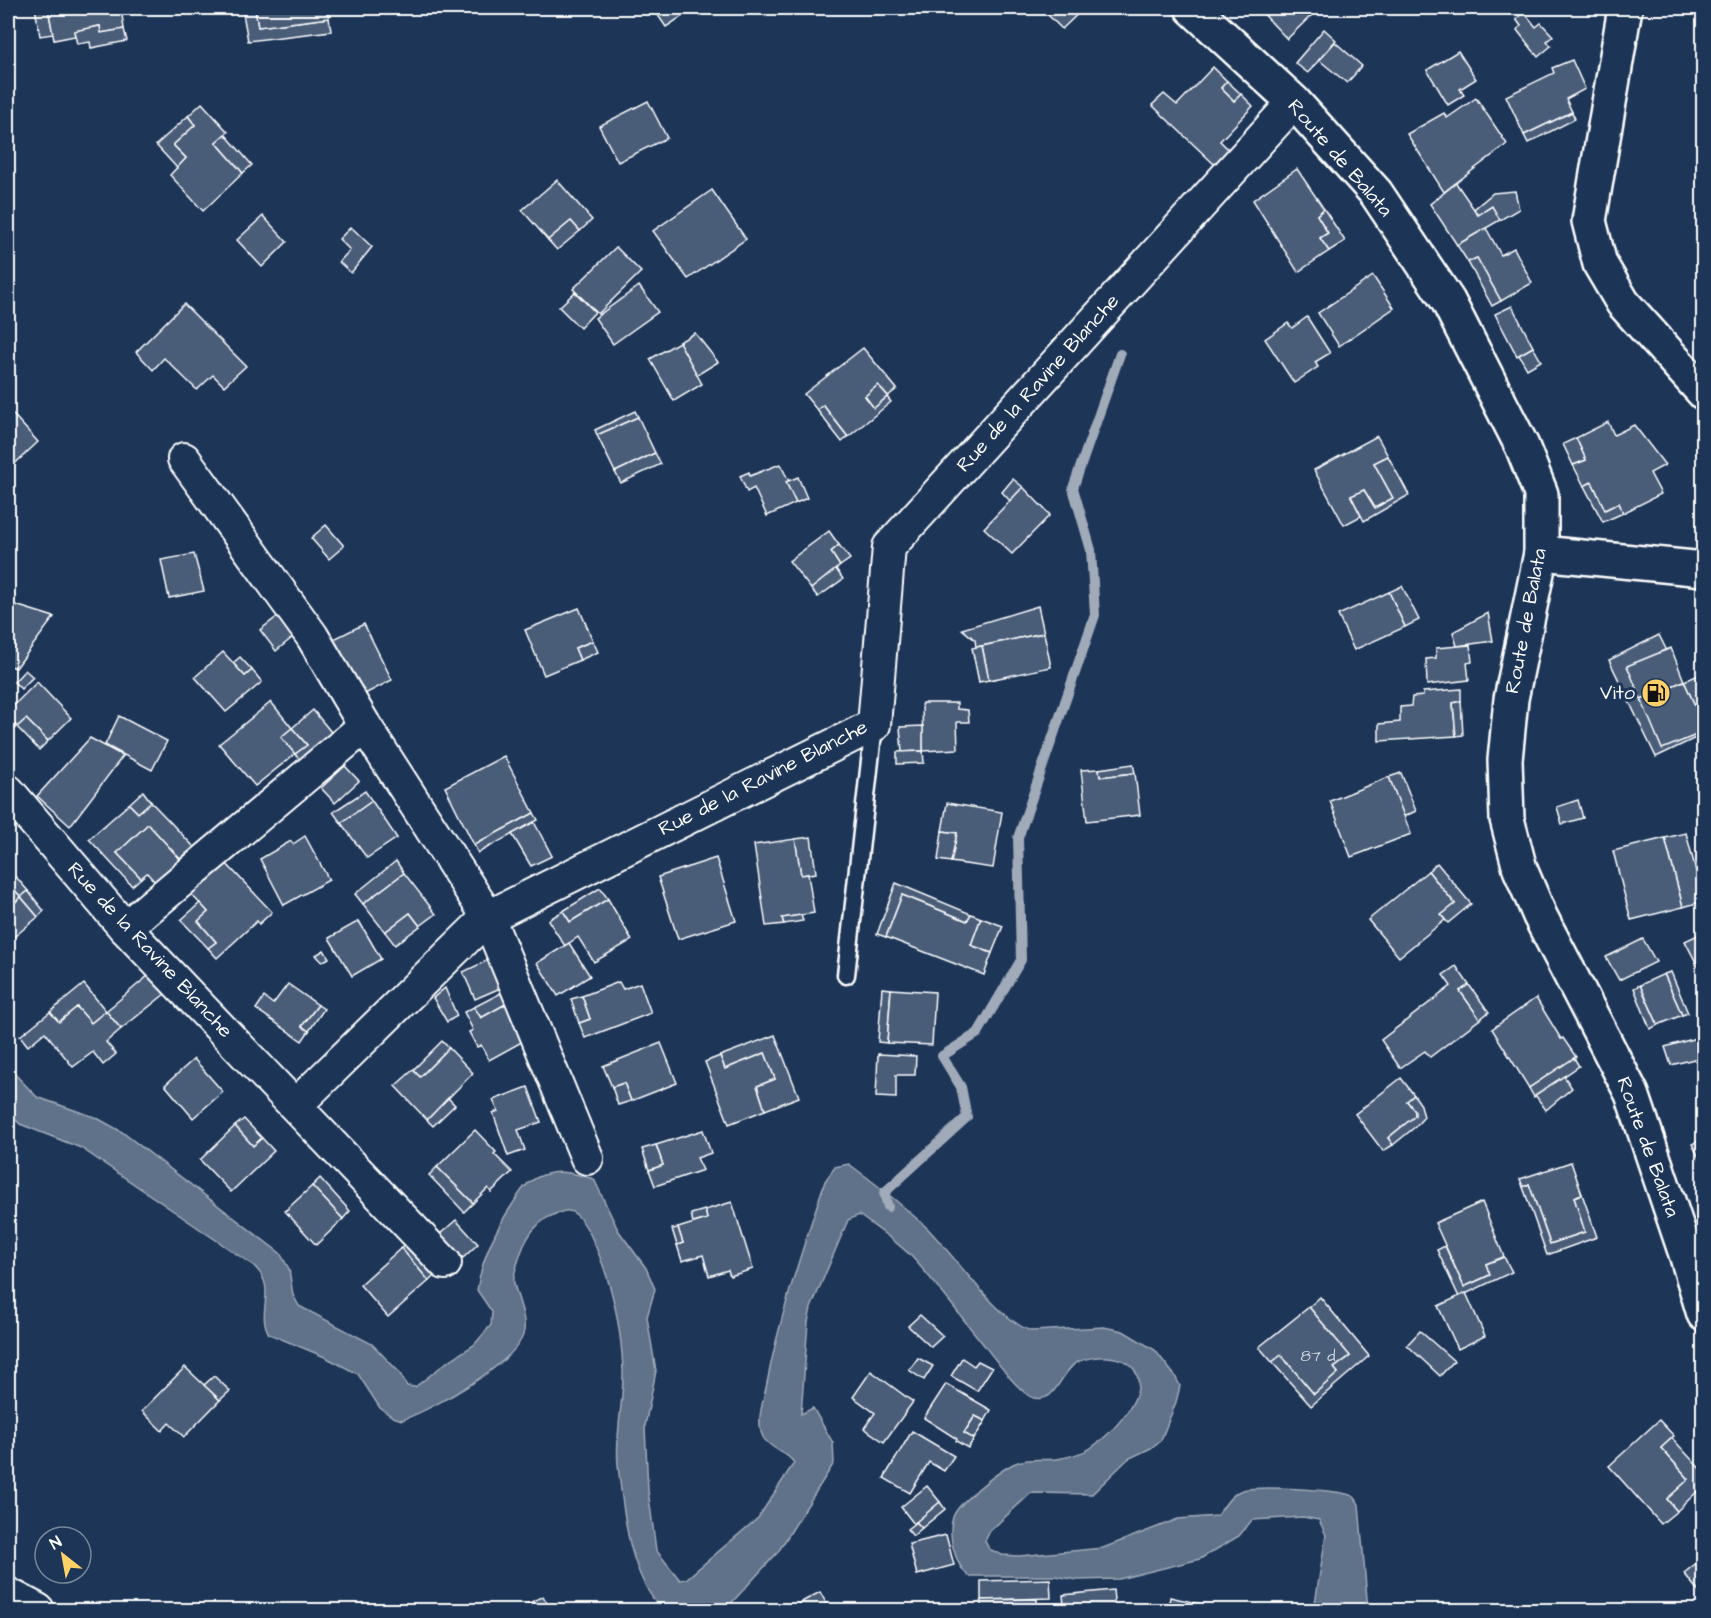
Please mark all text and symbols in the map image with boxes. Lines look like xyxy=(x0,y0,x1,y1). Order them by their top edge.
street label: Route de Balata xyxy=(1281,93,1399,223)
street label: Rue de la Ravine Blanche xyxy=(950,288,1126,478)
street label: Route de Balata xyxy=(1498,546,1554,696)
fuel station icon: Vito xyxy=(1640,677,1672,709)
place label: Vito xyxy=(1600,679,1635,707)
street label: Rue de la Ravine Blanche xyxy=(654,713,873,843)
street label: Rue de la Ravine Blanche xyxy=(61,856,239,1044)
street label: Route de Balata xyxy=(1610,1073,1686,1221)
house number: 87 d xyxy=(1301,1345,1335,1367)
north arrow xyxy=(33,1525,93,1585)
text: N xyxy=(46,1531,66,1555)

